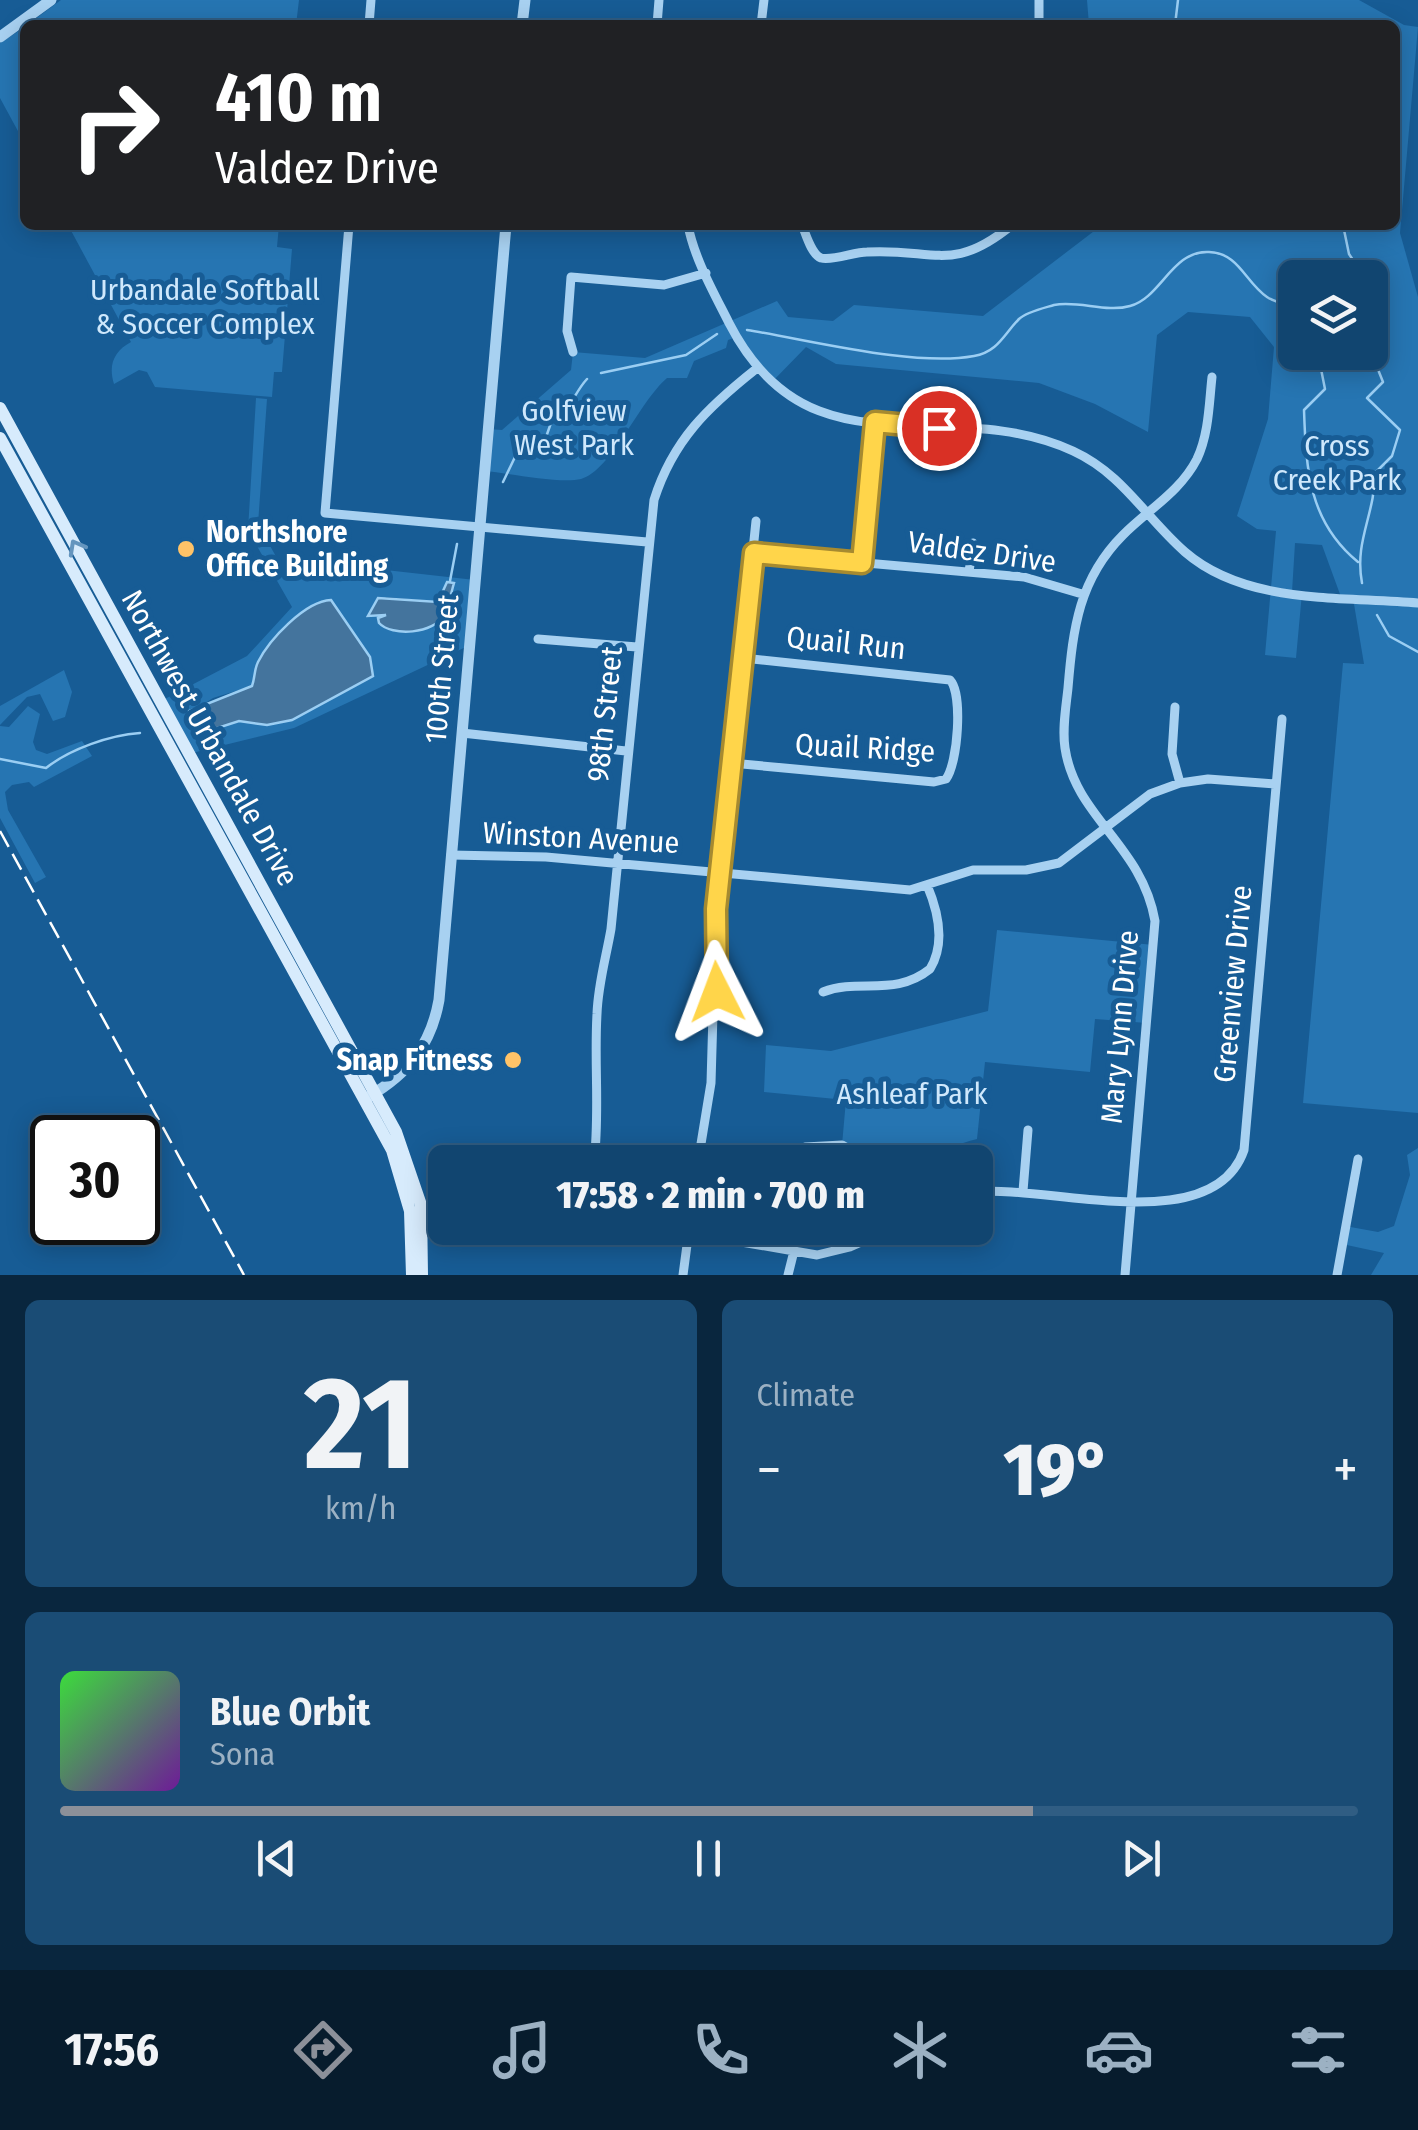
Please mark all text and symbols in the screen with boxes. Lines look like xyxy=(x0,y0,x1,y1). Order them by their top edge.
text: 410 m xyxy=(215,56,382,140)
icon: right xyxy=(50,60,180,190)
text: Valdez Drive xyxy=(215,141,439,195)
map controls xyxy=(1278,260,1388,370)
button: layers xyxy=(1278,260,1388,370)
park label: Urbandale Softball & Soccer Complex xyxy=(90,272,320,342)
pin xyxy=(897,386,982,471)
park label: Golfview West Park xyxy=(514,393,634,463)
icon: arrive xyxy=(912,401,967,456)
park label: Cross Creek Park xyxy=(1273,428,1401,498)
place label: Northshore Office Building xyxy=(206,514,388,584)
street label: Valdez Drive xyxy=(906,524,1058,580)
marker: Northshore Office Building xyxy=(175,538,197,560)
one-way arrow xyxy=(69,540,89,558)
street label: Northwest Urbandale Drive xyxy=(114,584,306,892)
street label: 100th Street xyxy=(418,593,466,745)
street label: Quail Run xyxy=(785,619,907,667)
street label: 98th Street xyxy=(580,644,630,784)
street label: Quail Ridge xyxy=(794,726,936,770)
street label: Winston Avenue xyxy=(482,815,680,861)
street label: Greenview Drive xyxy=(1206,884,1260,1084)
street label: Mary Lynn Drive xyxy=(1094,929,1146,1125)
position arrow xyxy=(665,940,769,1044)
place label: Snap Fitness xyxy=(336,1042,493,1078)
marker: Snap Fitness xyxy=(502,1049,524,1071)
park label: Ashleaf Park xyxy=(837,1076,987,1112)
speed limit sign: 30 xyxy=(30,1115,160,1245)
text: 17:58 · 2 min · 700 m xyxy=(556,1172,865,1218)
text: 21 xyxy=(304,1346,417,1502)
text: Climate xyxy=(757,1376,855,1414)
text: 19° xyxy=(1004,1425,1111,1515)
text: − xyxy=(757,1437,781,1503)
text: + xyxy=(1333,1437,1358,1503)
text: km/h xyxy=(325,1489,396,1527)
text: Blue Orbit xyxy=(210,1689,370,1735)
text: Sona xyxy=(210,1735,275,1773)
icon: previous xyxy=(249,1831,304,1886)
icon: pause xyxy=(681,1831,736,1886)
icon: next xyxy=(1114,1831,1169,1886)
icon: directions xyxy=(288,2015,358,2085)
icon: music xyxy=(487,2015,557,2085)
icon: phone xyxy=(686,2015,756,2085)
icon: climate xyxy=(885,2015,955,2085)
icon: car xyxy=(1084,2015,1154,2085)
icon: filters xyxy=(1283,2015,1353,2085)
text: 17:56 xyxy=(65,2023,159,2077)

